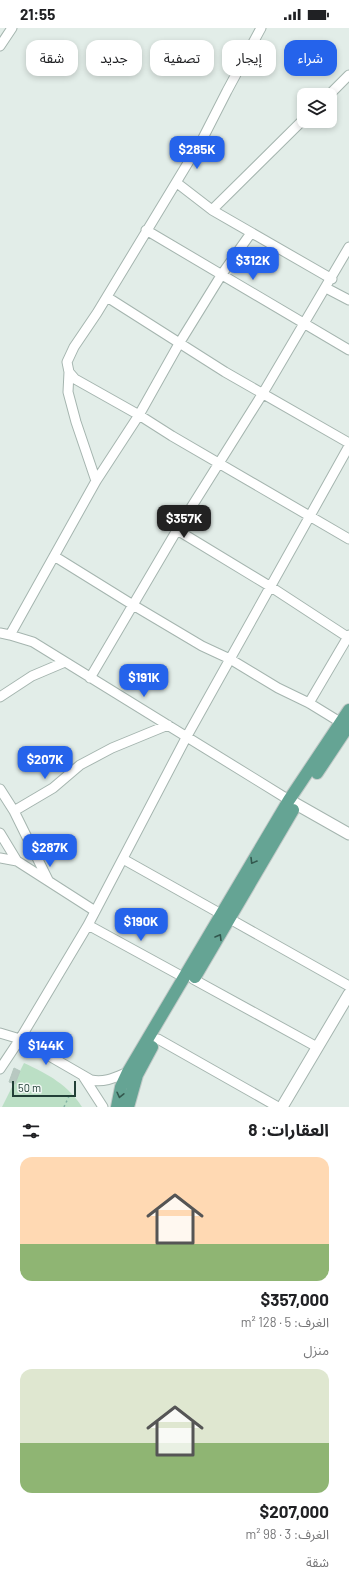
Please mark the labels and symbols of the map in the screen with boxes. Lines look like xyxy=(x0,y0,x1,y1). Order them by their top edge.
pin: $285K xyxy=(169,136,225,170)
pin: $312K xyxy=(225,247,281,281)
pin: $357K xyxy=(156,505,212,539)
pin: $191K xyxy=(116,664,172,698)
pin: $207K xyxy=(17,746,73,780)
pin: $287K xyxy=(22,834,78,868)
one-way arrow xyxy=(250,857,258,864)
pin: $190K xyxy=(113,908,169,942)
one-way arrow xyxy=(214,934,221,941)
pin: $144K xyxy=(18,1032,74,1066)
scale bar xyxy=(12,1079,76,1098)
one-way arrow xyxy=(116,1092,124,1098)

